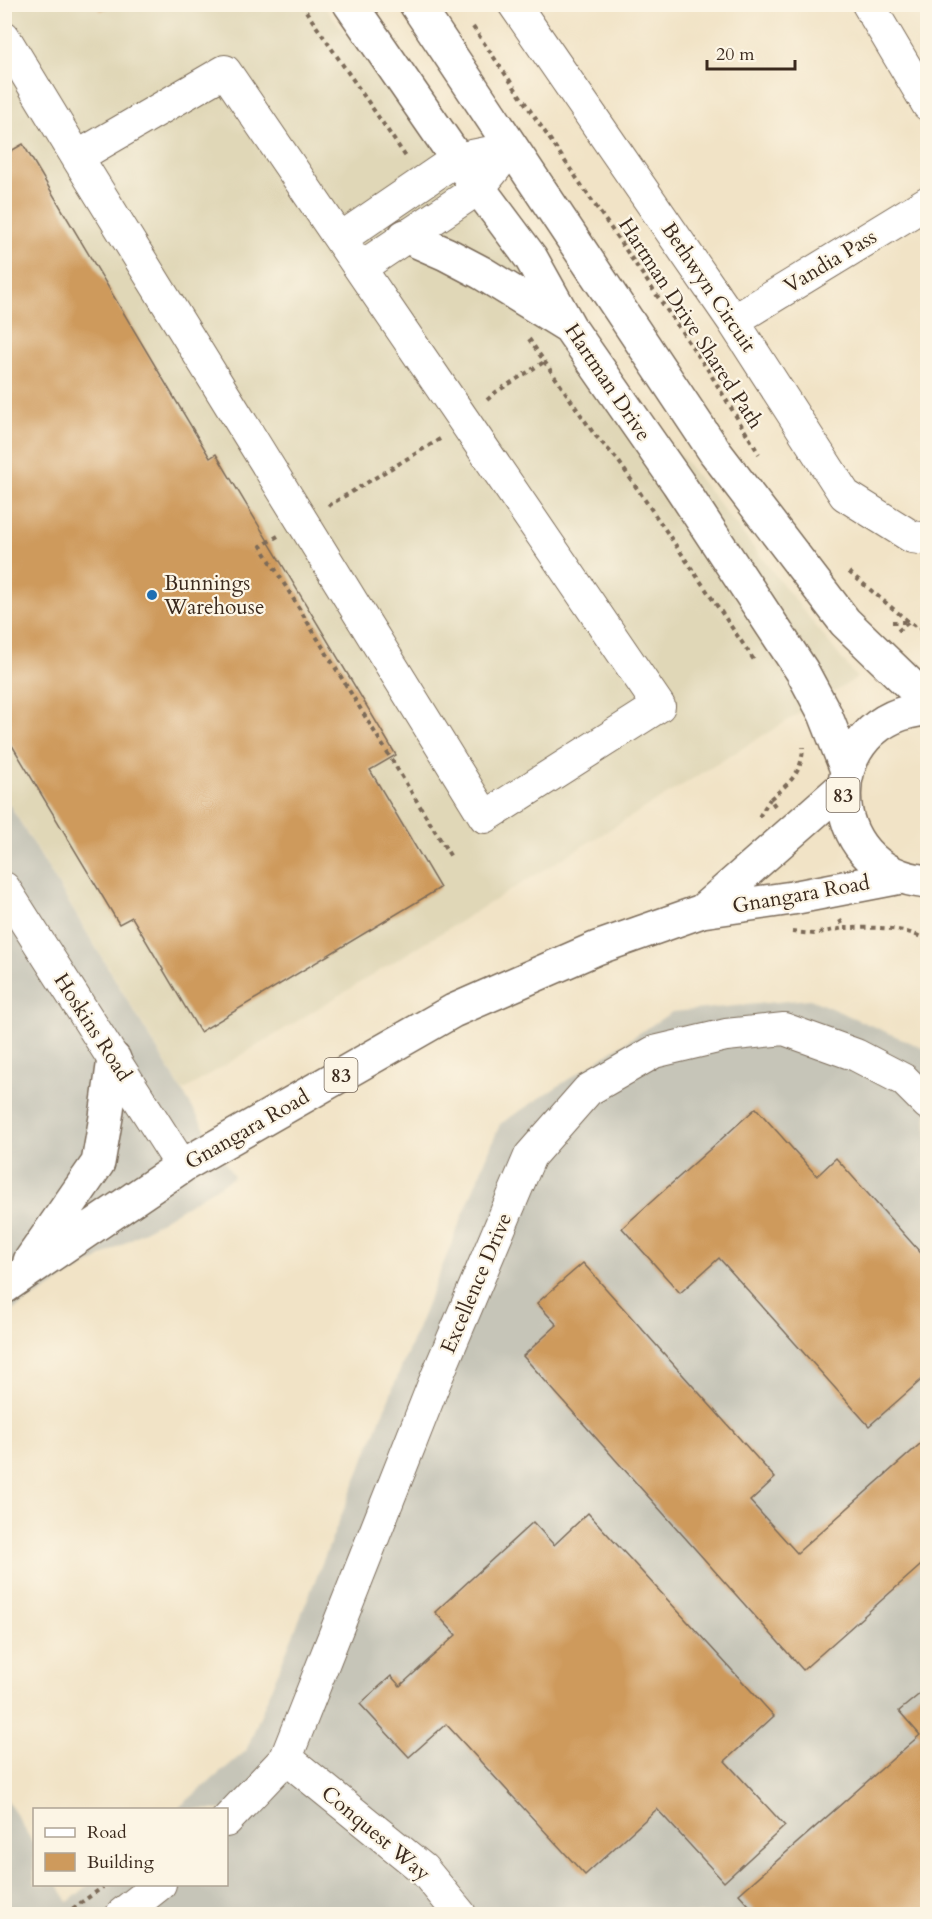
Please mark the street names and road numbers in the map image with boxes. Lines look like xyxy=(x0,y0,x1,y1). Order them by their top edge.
street label: Hartman Drive Shared Path xyxy=(611,212,770,435)
street label: Bethwyn Circuit xyxy=(654,217,763,358)
street label: Vandia Pass xyxy=(778,222,882,301)
street label: Hartman Drive xyxy=(558,318,658,447)
road number: 83 xyxy=(826,778,860,812)
street label: Gnangara Road xyxy=(730,868,872,921)
street label: Hoskins Road xyxy=(47,967,138,1087)
road number: 83 xyxy=(324,1058,358,1092)
street label: Gnangara Road xyxy=(180,1082,315,1177)
street label: Excellence Drive xyxy=(434,1208,519,1358)
street label: Conquest Way xyxy=(315,1779,436,1888)

